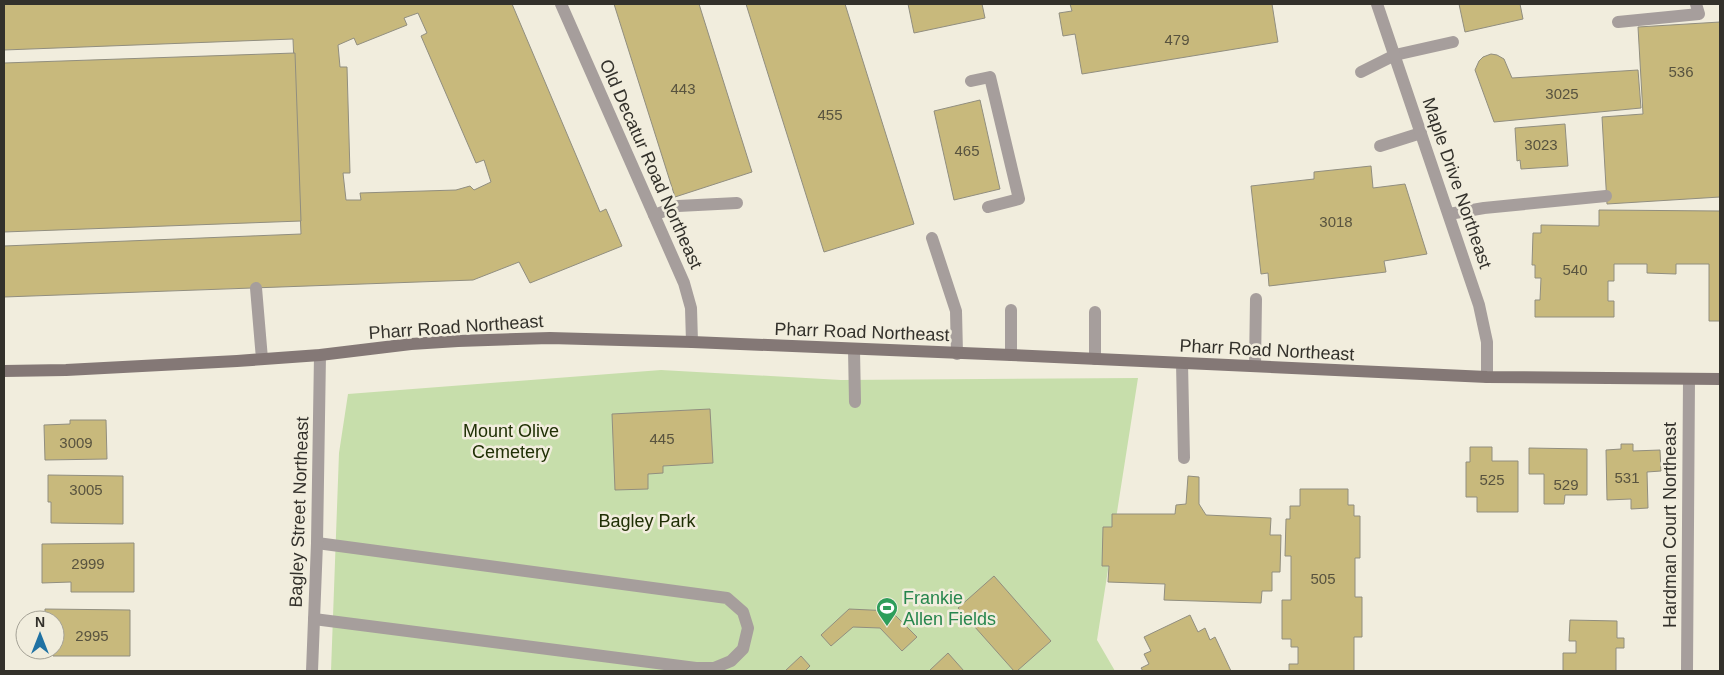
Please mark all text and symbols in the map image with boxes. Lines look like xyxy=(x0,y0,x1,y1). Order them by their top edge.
house number: 479 xyxy=(1164,31,1190,48)
street label: Old Decatur Road Northeast xyxy=(596,56,706,272)
house number: 536 xyxy=(1668,63,1694,80)
house number: 443 xyxy=(670,80,696,97)
house number: 3025 xyxy=(1545,85,1579,102)
street label: Maple Drive Northeast xyxy=(1418,95,1496,271)
house number: 455 xyxy=(817,106,843,123)
house number: 3023 xyxy=(1524,136,1558,153)
house number: 465 xyxy=(954,142,980,159)
house number: 3018 xyxy=(1319,213,1353,230)
house number: 540 xyxy=(1562,261,1588,278)
street label: Pharr Road Northeast xyxy=(368,311,544,343)
street label: Pharr Road Northeast xyxy=(774,319,950,345)
street label: Pharr Road Northeast xyxy=(1179,335,1355,365)
street label: Bagley Street Northeast xyxy=(286,416,312,608)
park label: Mount Olive Cemetery xyxy=(463,421,559,462)
street label: Hardman Court Northeast xyxy=(1660,422,1680,628)
house number: 445 xyxy=(649,430,675,447)
house number: 3009 xyxy=(59,434,93,451)
house number: 531 xyxy=(1614,469,1640,486)
house number: 525 xyxy=(1479,471,1505,488)
house number: 529 xyxy=(1553,476,1579,493)
house number: 3005 xyxy=(69,481,103,498)
park label: Bagley Park xyxy=(598,511,697,531)
house number: 2999 xyxy=(71,555,105,572)
house number: 505 xyxy=(1310,570,1336,587)
place label: Frankie Allen Fields xyxy=(903,588,996,629)
sports icon: Frankie Allen Fields xyxy=(875,596,899,627)
north arrow xyxy=(15,610,65,660)
text: N xyxy=(35,614,45,630)
house number: 2995 xyxy=(75,627,109,644)

